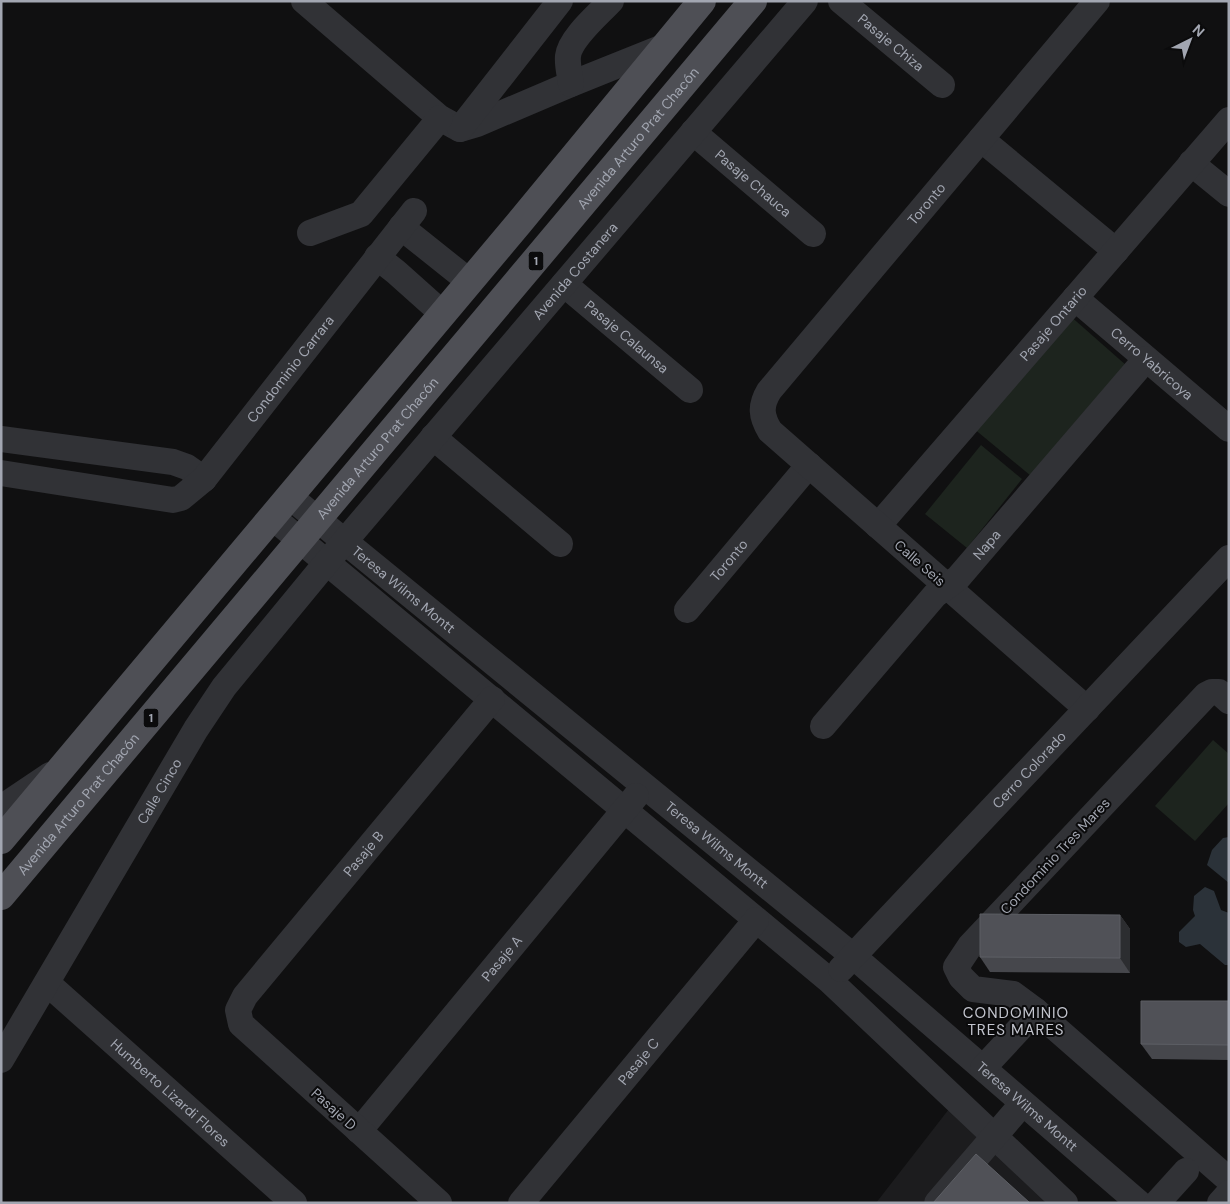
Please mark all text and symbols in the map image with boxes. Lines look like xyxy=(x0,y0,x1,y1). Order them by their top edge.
street label: Pasaje Chiza xyxy=(854,10,928,75)
north arrow xyxy=(1165,15,1215,65)
text: N xyxy=(1189,20,1209,40)
street label: Avenida Arturo Prat Chacón xyxy=(573,63,703,213)
street label: Pasaje Chauca xyxy=(711,146,795,221)
street label: Toronto xyxy=(904,179,949,229)
street label: Avenida Costanera xyxy=(529,219,621,323)
road number: 1 xyxy=(528,252,544,270)
street label: Pasaje Ontario xyxy=(1016,282,1091,365)
street label: Pasaje Calaunsa xyxy=(581,296,672,377)
street label: Condominio Carrara xyxy=(243,312,338,426)
street label: Cerro Yabricoya xyxy=(1107,323,1197,404)
street label: Avenida Arturo Prat Chacón xyxy=(312,373,442,523)
street label: Napa xyxy=(969,526,1004,563)
street label: Toronto xyxy=(706,535,752,585)
street label: Calle Seis xyxy=(891,536,949,590)
street label: Teresa Wilms Montt xyxy=(348,542,459,637)
road number: 1 xyxy=(144,708,158,728)
street label: Cerro Colorado xyxy=(988,727,1070,812)
street label: Avenida Arturo Prat Chacón xyxy=(13,729,143,879)
street label: Calle Cinco xyxy=(133,755,186,827)
street label: Condominio Tres Mares xyxy=(996,794,1114,918)
street label: Teresa Wilms Montt xyxy=(661,797,772,892)
street label: Pasaje B xyxy=(339,827,387,880)
street label: Pasaje A xyxy=(477,932,526,985)
district label: CONDOMINIO TRES MARES xyxy=(963,1003,1069,1040)
street label: Pasaje C xyxy=(614,1034,663,1088)
street label: Humberto Lizardi Flores xyxy=(107,1035,234,1151)
street label: Teresa Wilms Montt xyxy=(973,1058,1082,1155)
street label: Pasaje D xyxy=(308,1084,360,1134)

